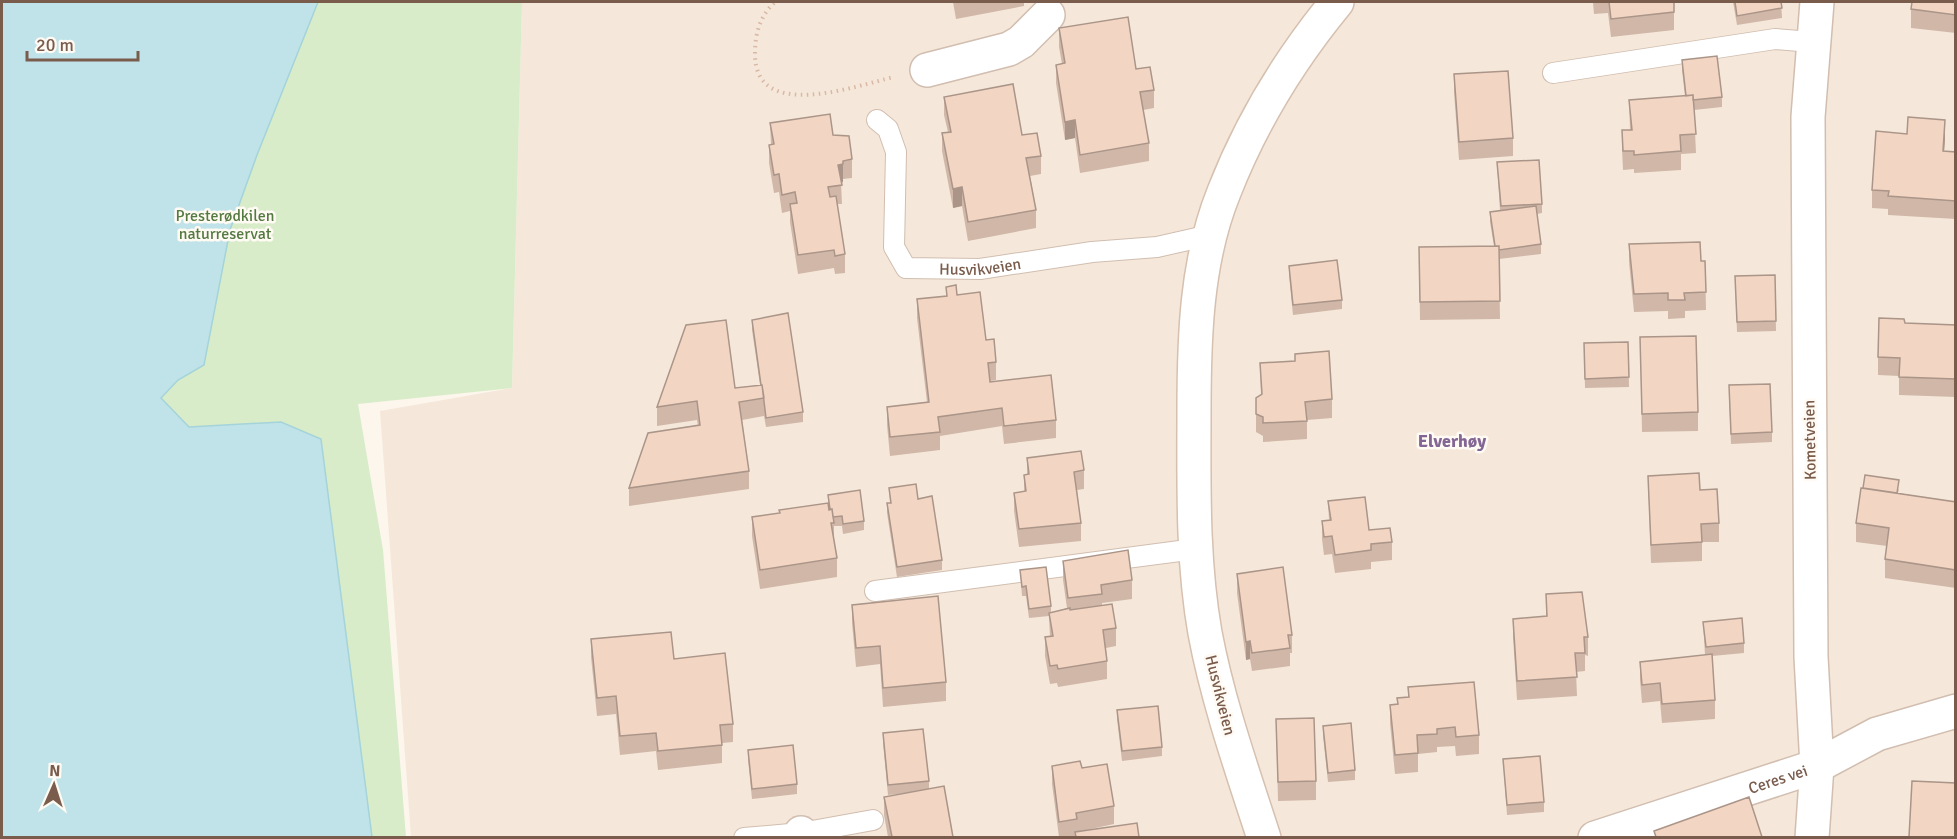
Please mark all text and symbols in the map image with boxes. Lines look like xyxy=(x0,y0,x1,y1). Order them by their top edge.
scale bar xyxy=(27,24,138,62)
text: 20 m xyxy=(36,34,74,56)
park label: Presterødkilen naturreservat xyxy=(176,206,274,244)
street label: Husvikveien xyxy=(939,254,1022,280)
street label: Kometveien xyxy=(1799,400,1821,480)
district label: Elverhøy xyxy=(1418,430,1486,452)
street label: Husvikveien xyxy=(1200,653,1240,738)
north arrow xyxy=(24,755,84,815)
text: N xyxy=(49,761,61,781)
street label: Ceres vei xyxy=(1746,761,1810,799)

